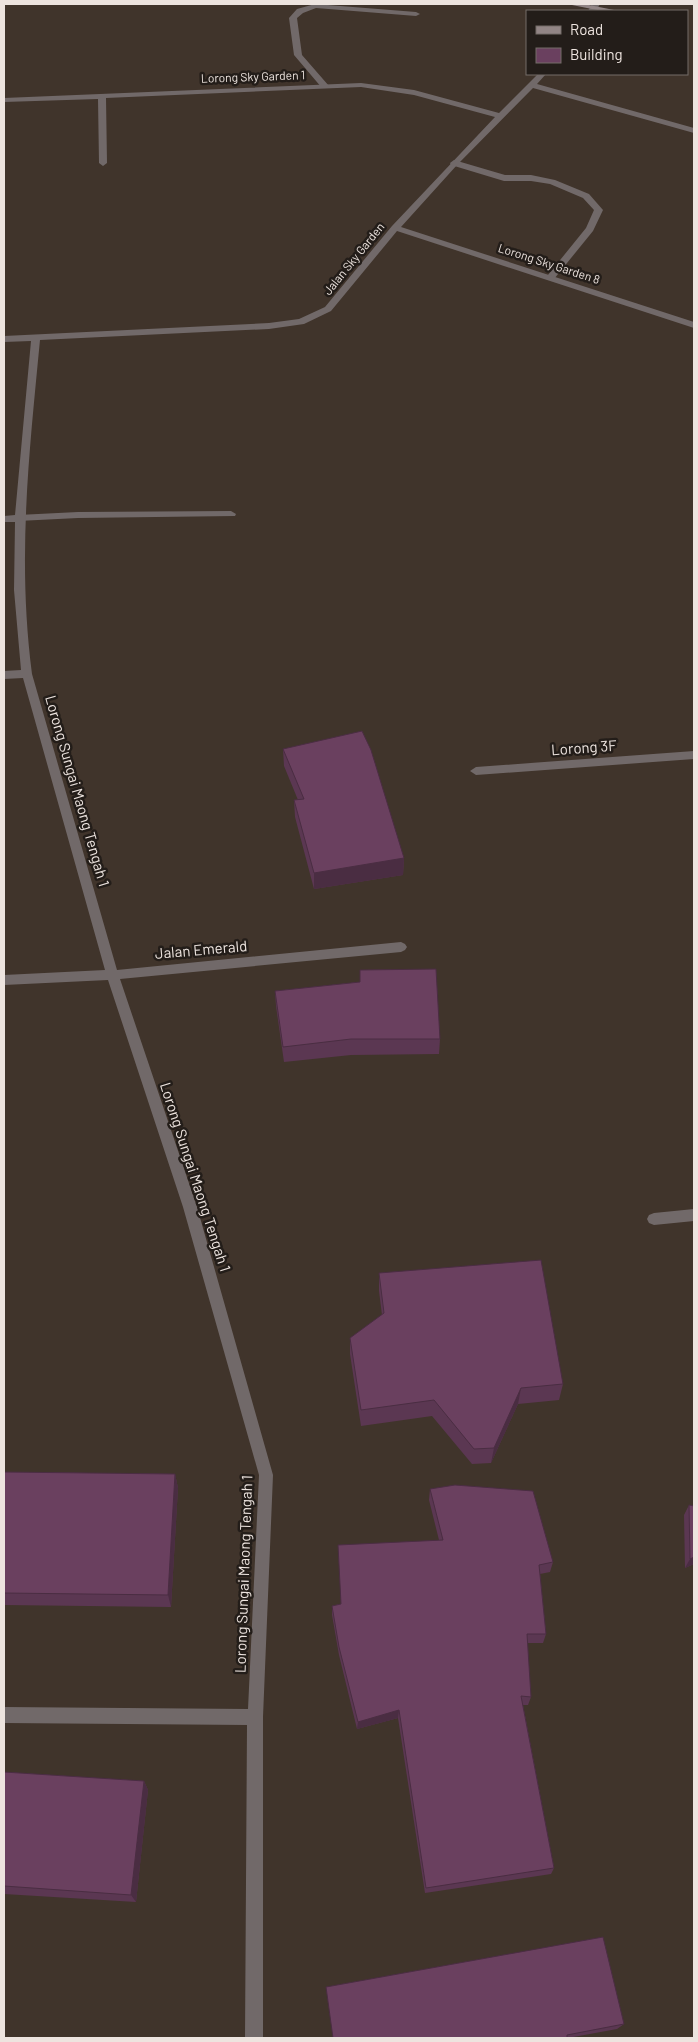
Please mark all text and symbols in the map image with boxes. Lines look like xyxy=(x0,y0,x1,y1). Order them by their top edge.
legend xyxy=(526,10,688,75)
text: Road xyxy=(570,20,603,38)
text: Building xyxy=(570,45,623,63)
street label: Lorong Sky Garden 1 xyxy=(201,67,305,85)
street label: Jalan Sky Garden xyxy=(320,219,387,297)
street label: Lorong Sky Garden 8 xyxy=(497,240,602,286)
street label: Lorong Sungai Maong Tengah 1 xyxy=(42,693,114,888)
street label: Lorong 3F xyxy=(551,736,618,758)
street label: Jalan Emerald xyxy=(154,936,248,962)
street label: Lorong Sungai Maong Tengah 1 xyxy=(157,1080,235,1274)
street label: Lorong Sungai Maong Tengah 1 xyxy=(231,1475,255,1673)

